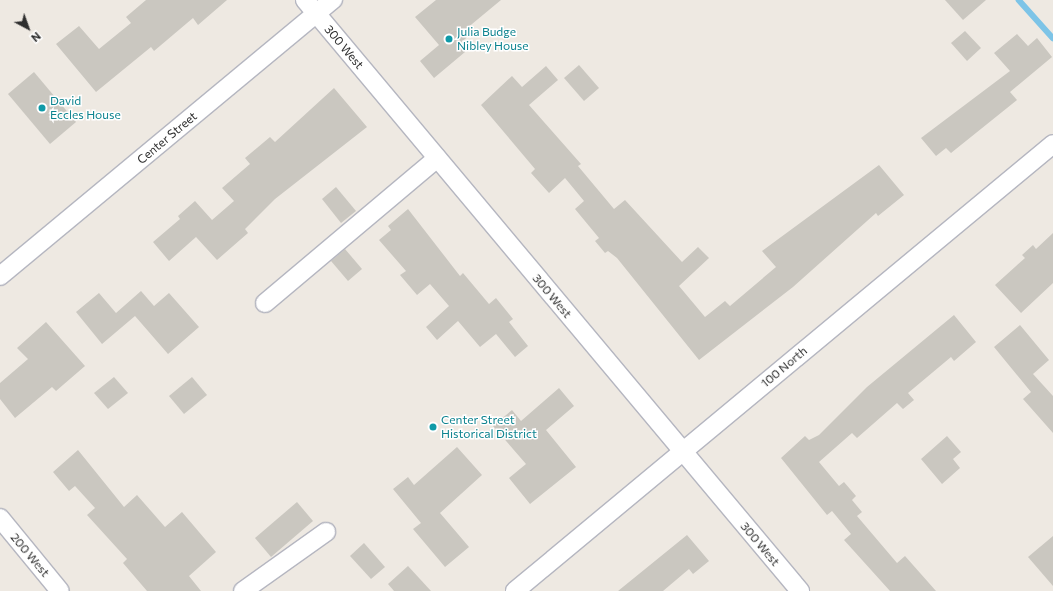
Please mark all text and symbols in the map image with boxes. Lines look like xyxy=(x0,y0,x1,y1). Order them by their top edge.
north arrow xyxy=(8,8,48,48)
street label: 300 West xyxy=(321,22,367,72)
place label: Julia Budge Nibley House xyxy=(457,25,529,53)
text: N xyxy=(29,30,44,45)
marker: Julia Budge Nibley House xyxy=(444,34,454,44)
place label: David Eccles House xyxy=(50,94,121,122)
marker: David Eccles House xyxy=(37,103,47,113)
street label: Center Street xyxy=(134,109,200,167)
street label: 300 West xyxy=(529,271,575,321)
street label: 100 North xyxy=(758,344,810,390)
place label: Center Street Historical District xyxy=(441,413,537,441)
marker: Center Street Historical District xyxy=(428,422,438,432)
street label: 300 West xyxy=(737,519,783,569)
street label: 200 West xyxy=(8,530,52,580)

